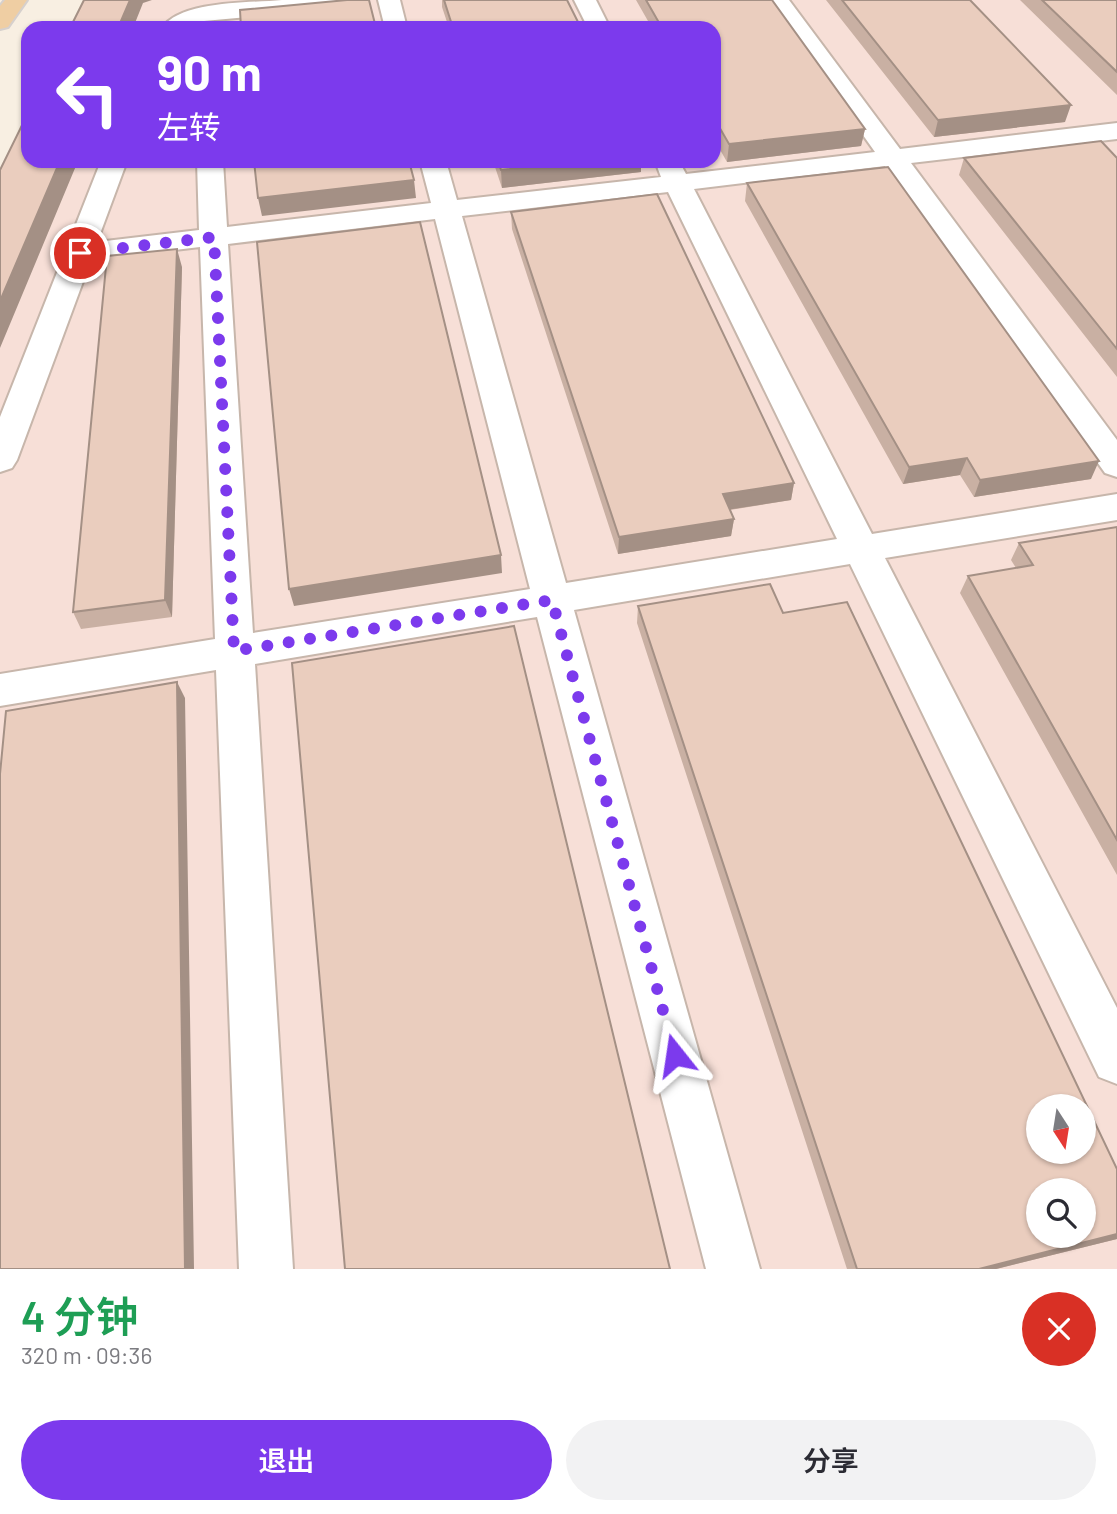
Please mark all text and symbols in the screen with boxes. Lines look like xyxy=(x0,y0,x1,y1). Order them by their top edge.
text: 90 m xyxy=(157,42,262,101)
icon: left xyxy=(42,49,133,140)
text: 左转 xyxy=(157,107,221,145)
pin xyxy=(50,223,110,283)
icon: arrive xyxy=(61,234,99,272)
position arrow xyxy=(638,1018,712,1092)
north arrow xyxy=(1026,1094,1096,1164)
map controls xyxy=(1026,1094,1096,1248)
button: search xyxy=(1026,1178,1096,1248)
text: 4 分钟 xyxy=(21,1290,138,1340)
button: close xyxy=(1022,1292,1096,1366)
text: 320 m · 09:36 xyxy=(21,1341,152,1369)
button: 退出 xyxy=(21,1420,552,1500)
button: 分享 xyxy=(566,1420,1096,1500)

